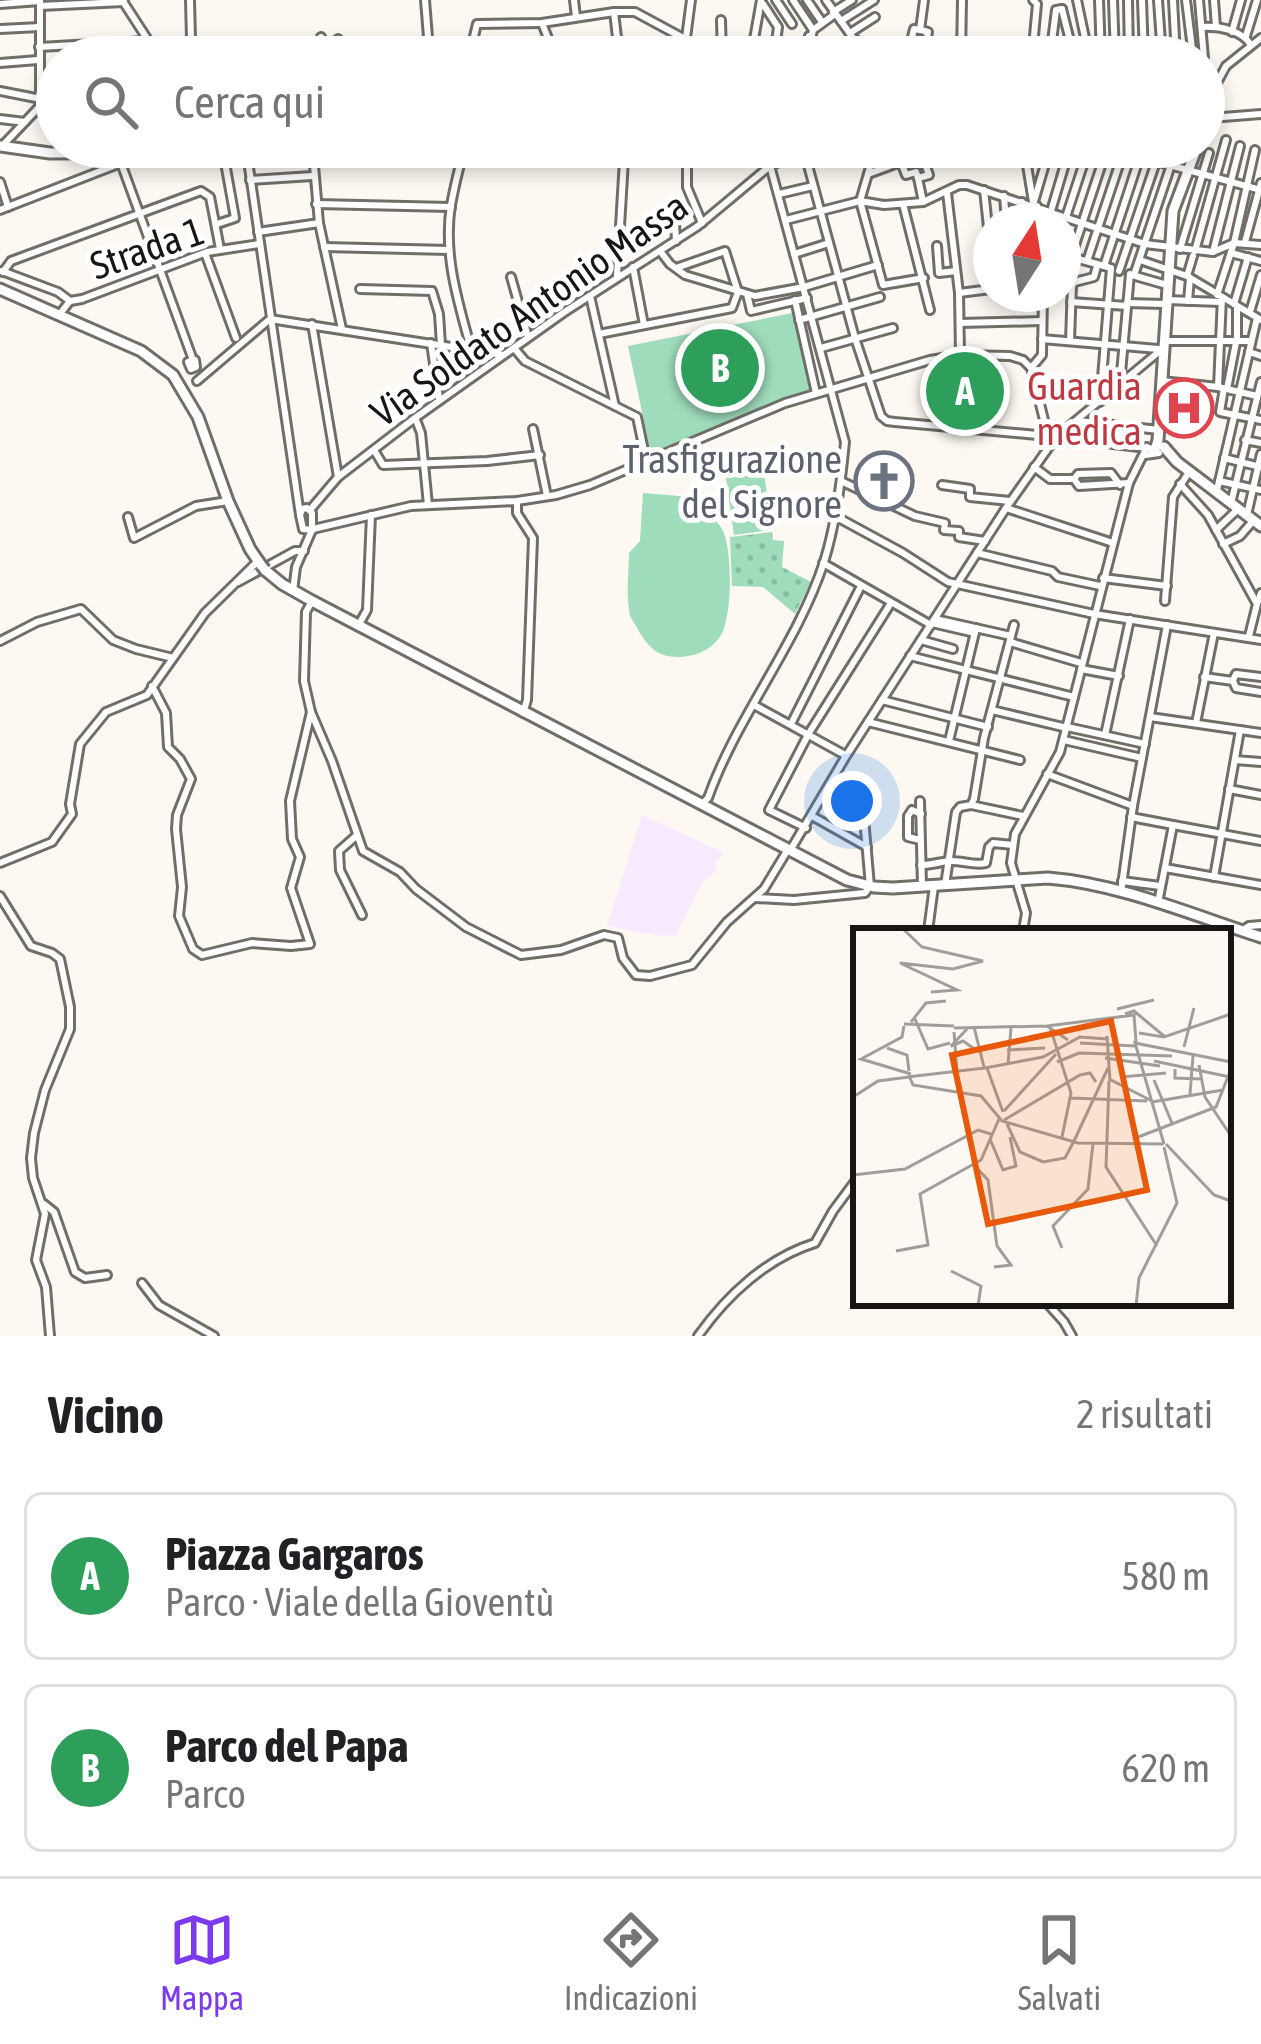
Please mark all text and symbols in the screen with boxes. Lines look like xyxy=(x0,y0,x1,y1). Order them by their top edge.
search box xyxy=(36,36,1225,168)
icon: search xyxy=(78,69,144,135)
text: Cerca qui xyxy=(174,76,325,128)
street label: Via Soldato Antonio Massa xyxy=(362,183,696,435)
north arrow xyxy=(973,204,1081,312)
street label: Strada 1 xyxy=(85,208,209,288)
pin: B xyxy=(681,323,759,413)
pin: A xyxy=(926,346,1004,436)
place label: Guardia medica xyxy=(1027,364,1142,453)
hospital icon: Guardia medica xyxy=(1153,377,1215,439)
place label: Trasfigurazione del Signore xyxy=(622,437,842,526)
church icon: Trasfigurazione del Signore xyxy=(853,450,915,512)
your location xyxy=(822,771,882,831)
inset map xyxy=(853,928,1231,1306)
text: Vicino xyxy=(48,1385,164,1444)
text: 2 risultati xyxy=(1076,1392,1213,1436)
text: Piazza Gargaros xyxy=(165,1528,424,1580)
text: A xyxy=(80,1554,100,1598)
text: 580 m xyxy=(1122,1554,1210,1598)
text: Parco · Viale della Gioventù xyxy=(165,1580,554,1624)
text: Parco del Papa xyxy=(165,1720,409,1772)
text: B xyxy=(81,1746,99,1790)
text: 620 m xyxy=(1122,1746,1210,1790)
text: Parco xyxy=(165,1772,246,1816)
tab: Mappa xyxy=(160,1907,244,2017)
tab: Indicazioni xyxy=(564,1907,698,2017)
tab: Salvati xyxy=(1018,1907,1101,2017)

